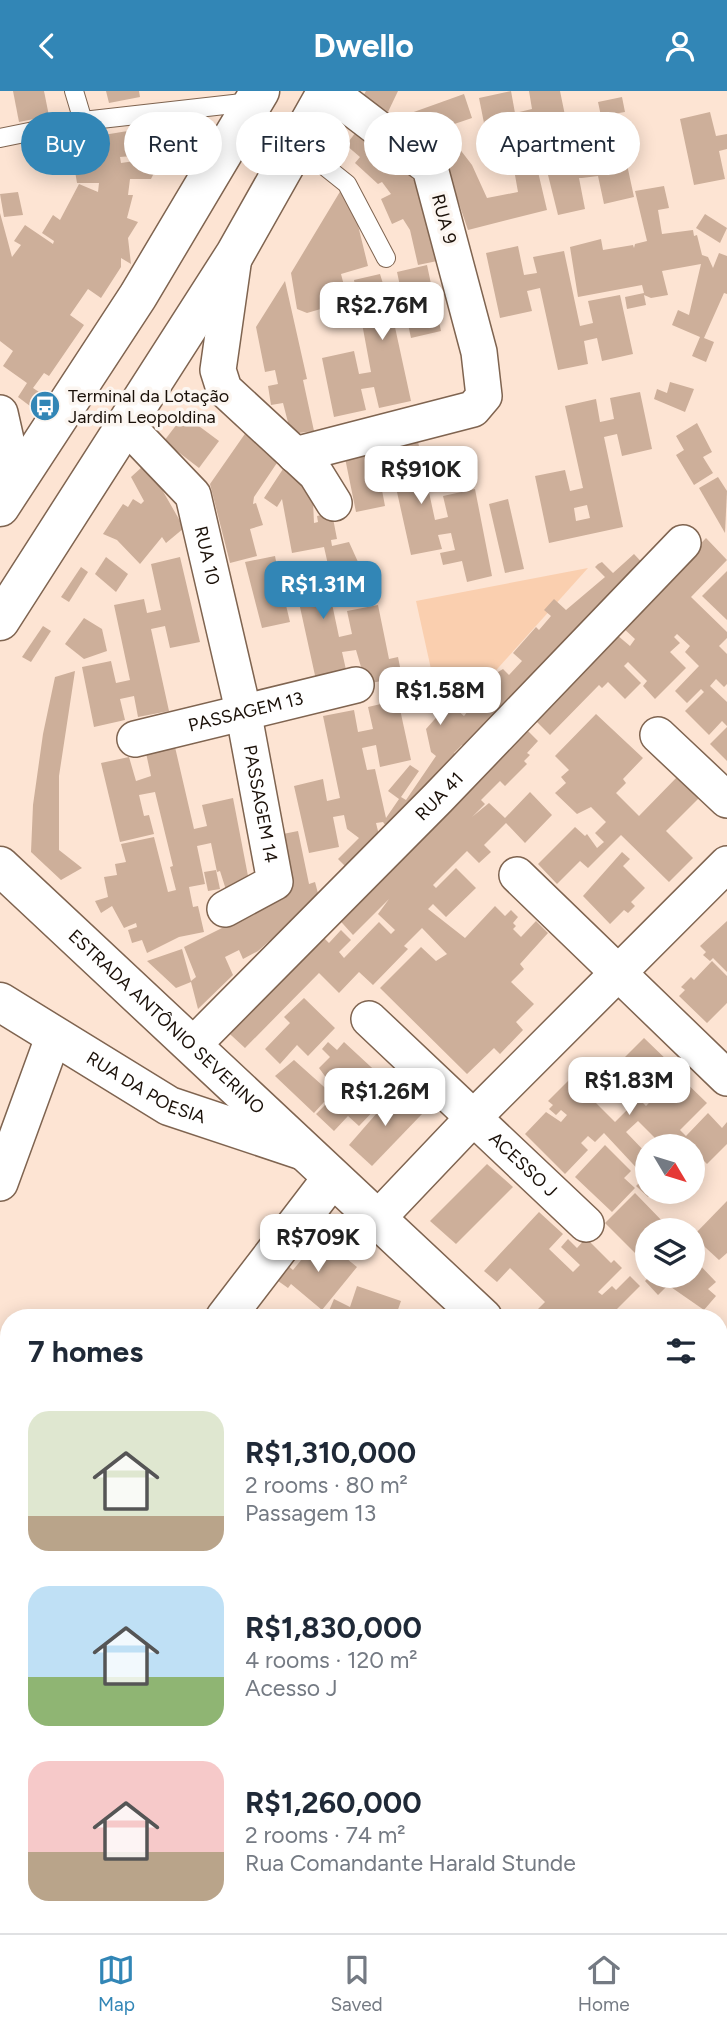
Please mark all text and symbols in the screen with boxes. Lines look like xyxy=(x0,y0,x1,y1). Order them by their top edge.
icon: back xyxy=(28,27,66,65)
text: Dwello xyxy=(313,27,414,65)
icon: person xyxy=(661,27,699,65)
chip: Buy xyxy=(21,112,110,175)
chip: Rent xyxy=(124,112,222,175)
chip: Filters xyxy=(236,112,350,175)
chip: New xyxy=(364,112,462,175)
chip: Apartment xyxy=(476,112,640,175)
street label: RUA 9 xyxy=(427,192,461,246)
pin: R$2.76M xyxy=(317,282,447,342)
text: R$2.76M xyxy=(336,291,428,319)
place label: Terminal da Lotação Jardim Leopoldina xyxy=(68,385,229,428)
bus stop icon: Terminal da Lotação Jardim Leopoldina xyxy=(28,389,62,423)
pin: R$910K xyxy=(364,447,478,506)
text: R$910K xyxy=(381,455,461,483)
street label: RUA 10 xyxy=(190,524,225,587)
pin: R$1.31M xyxy=(258,561,388,621)
text: R$1.31M xyxy=(280,570,366,598)
pin: R$1.58M xyxy=(375,667,505,727)
text: R$1.58M xyxy=(395,676,485,704)
street label: PASSAGEM 13 xyxy=(186,687,306,737)
street label: PASSAGEM 14 xyxy=(239,743,282,864)
street label: RUA 41 xyxy=(411,767,468,825)
street label: ESTRADA ANTÔNIO SEVERINO xyxy=(64,925,269,1119)
street label: RUA DA POESIA xyxy=(82,1047,209,1128)
pin: R$1.83M xyxy=(564,1058,694,1117)
text: R$1.83M xyxy=(584,1066,674,1094)
pin: R$1.26M xyxy=(320,1069,450,1128)
text: R$1.26M xyxy=(340,1077,430,1105)
street label: ACESSO J xyxy=(485,1127,562,1202)
north arrow xyxy=(635,1134,705,1204)
map controls xyxy=(635,1134,705,1288)
pin: R$709K xyxy=(261,1215,375,1274)
button: layers xyxy=(635,1218,705,1288)
text: R$709K xyxy=(276,1223,360,1251)
icon: filters xyxy=(662,1332,700,1370)
text: 7 homes xyxy=(28,1333,143,1370)
text: R$1,310,000 xyxy=(245,1434,416,1471)
icon: home xyxy=(84,1439,168,1523)
text: 2 rooms · 80 m² xyxy=(245,1471,408,1499)
text: Passagem 13 xyxy=(245,1499,376,1527)
text: R$1,830,000 xyxy=(245,1609,422,1646)
icon: home xyxy=(84,1614,168,1698)
text: 4 rooms · 120 m² xyxy=(245,1646,418,1674)
text: Acesso J xyxy=(245,1674,338,1702)
text: R$1,260,000 xyxy=(245,1784,422,1821)
icon: home xyxy=(84,1789,168,1873)
text: 2 rooms · 74 m² xyxy=(245,1821,406,1849)
text: Rua Comandante Harald Stunde xyxy=(245,1849,576,1877)
tab: Map xyxy=(97,1951,135,2016)
tab: Saved xyxy=(330,1951,383,2016)
tab: Home xyxy=(578,1951,630,2016)

